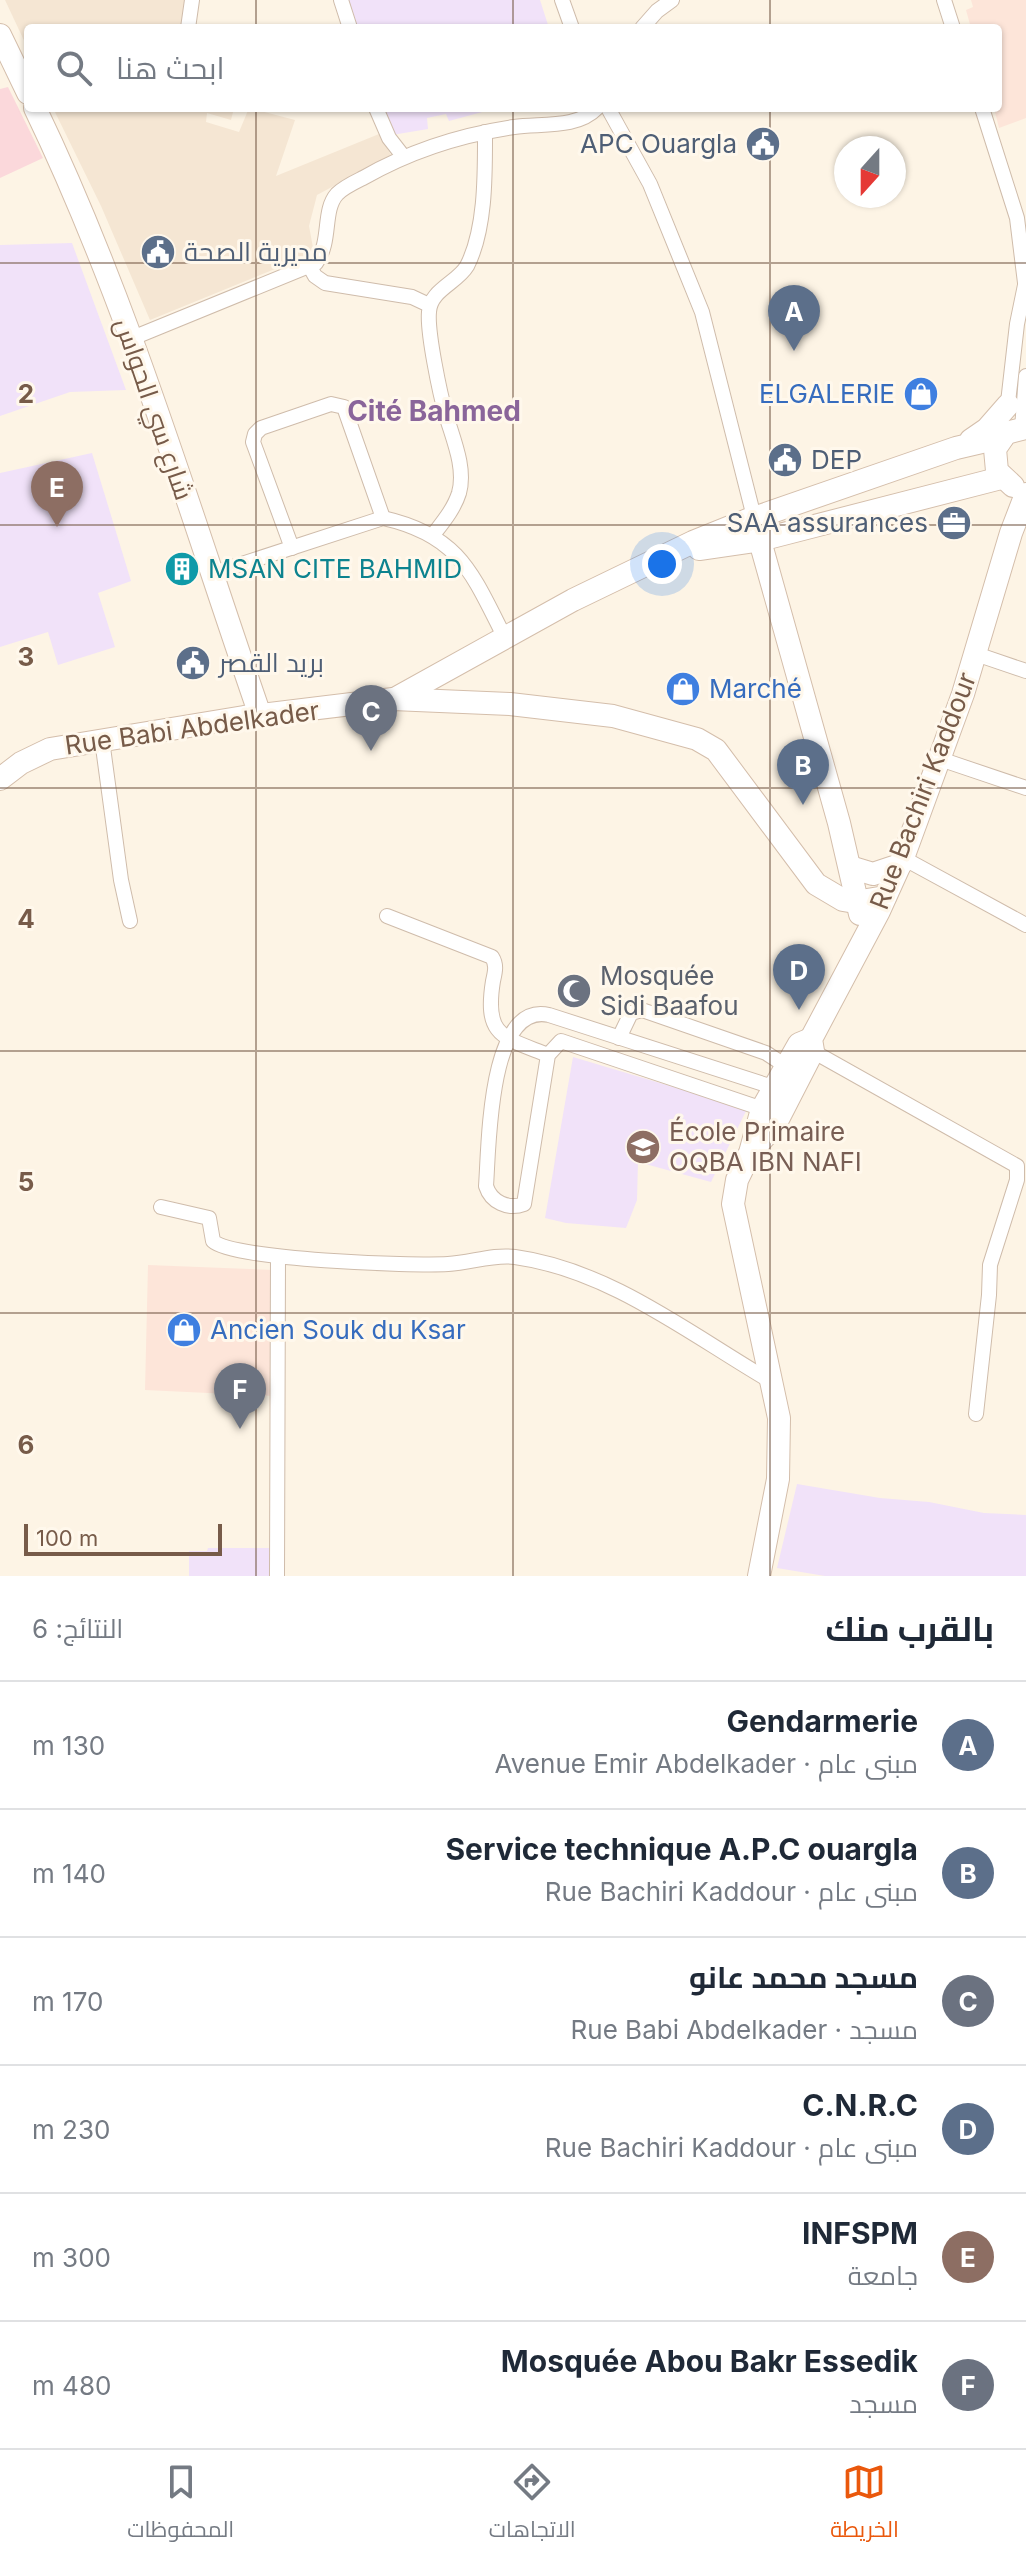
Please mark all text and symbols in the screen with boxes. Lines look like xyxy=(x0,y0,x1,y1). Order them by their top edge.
search box xyxy=(24,24,1002,112)
icon: search xyxy=(52,46,96,90)
text: ابحث هنا xyxy=(116,50,225,86)
public building icon: APC Ouargla xyxy=(744,125,782,163)
place label: APC Ouargla xyxy=(580,128,737,159)
north arrow xyxy=(834,136,906,208)
public building icon: مديرية الصحة xyxy=(139,233,177,271)
place label: مديرية الصحة xyxy=(184,236,328,267)
pin: A xyxy=(768,285,820,351)
street label: شارع سي الحواس xyxy=(105,314,200,505)
shop icon: ELGALERIE xyxy=(902,375,940,413)
text: 2 xyxy=(18,378,34,409)
place label: ELGALERIE xyxy=(759,378,895,409)
district label: Cité Bahmed xyxy=(347,394,521,428)
public building icon: DEP xyxy=(766,441,804,479)
place label: DEP xyxy=(811,444,862,475)
pin: E xyxy=(31,461,83,527)
office icon: SAA assurances xyxy=(935,504,973,542)
place label: SAA assurances xyxy=(727,507,928,538)
your location xyxy=(642,544,682,584)
building icon: MSAN CITE BAHMID xyxy=(163,550,201,588)
place label: MSAN CITE BAHMID xyxy=(208,553,462,584)
text: 3 xyxy=(18,641,34,672)
public building icon: بريد القصر xyxy=(174,644,212,682)
place label: بريد القصر xyxy=(217,647,324,678)
street label: Rue Bachiri Kaddour xyxy=(863,668,982,914)
shop icon: Marché xyxy=(664,670,702,708)
place label: Marché xyxy=(709,673,802,704)
pin: C xyxy=(345,685,397,751)
street label: Rue Babi Abdelkader xyxy=(63,694,321,761)
pin: B xyxy=(777,739,829,805)
text: 4 xyxy=(17,903,35,934)
pin: D xyxy=(773,944,825,1010)
place label: Mosquée Sidi Baafou xyxy=(600,960,739,1021)
mosque icon: Mosquée Sidi Baafou xyxy=(555,972,593,1010)
place label: École Primaire OQBA IBN NAFI xyxy=(669,1116,862,1177)
school or university icon: École Primaire OQBA IBN NAFI xyxy=(624,1128,662,1166)
text: 5 xyxy=(18,1166,34,1197)
shop icon: Ancien Souk du Ksar xyxy=(165,1311,203,1349)
place label: Ancien Souk du Ksar xyxy=(210,1314,466,1345)
pin: F xyxy=(214,1363,266,1429)
text: 6 xyxy=(18,1429,34,1460)
scale bar xyxy=(24,1520,222,1556)
text: 100 m xyxy=(36,1525,98,1551)
text: بالقرب منك xyxy=(826,1608,994,1649)
text: النتائج: 6 xyxy=(32,1613,123,1644)
text: Gendarmerie xyxy=(726,1703,918,1739)
text: 130 m xyxy=(32,1730,105,1761)
text: A xyxy=(958,1730,978,1761)
text: مبنى عام · Avenue Emir Abdelkader xyxy=(495,1748,918,1779)
text: Service technique A.P.C ouargla xyxy=(445,1831,918,1867)
text: 140 m xyxy=(32,1858,106,1889)
text: B xyxy=(959,1858,977,1889)
text: مبنى عام · Rue Bachiri Kaddour xyxy=(545,1876,918,1907)
text: مسجد محمد عانو xyxy=(689,1959,918,1995)
text: 170 m xyxy=(32,1986,103,2017)
text: C xyxy=(958,1986,978,2017)
text: مسجد · Rue Babi Abdelkader xyxy=(571,2014,918,2045)
text: C.N.R.C xyxy=(802,2087,918,2123)
text: 230 m xyxy=(32,2114,110,2145)
text: D xyxy=(959,2114,977,2145)
text: مبنى عام · Rue Bachiri Kaddour xyxy=(545,2132,918,2163)
text: INFSPM xyxy=(802,2215,918,2251)
text: 300 m xyxy=(32,2242,111,2273)
text: E xyxy=(960,2242,976,2273)
text: جامعة xyxy=(848,2260,918,2291)
text: Mosquée Abou Bakr Essedik xyxy=(501,2343,918,2379)
text: 480 m xyxy=(32,2370,111,2401)
text: F xyxy=(960,2370,976,2401)
text: مسجد xyxy=(849,2388,918,2419)
tab: المحفوظات xyxy=(127,2460,234,2550)
tab: الاتجاهات xyxy=(489,2460,576,2550)
tab: الخريطة xyxy=(830,2460,899,2550)

